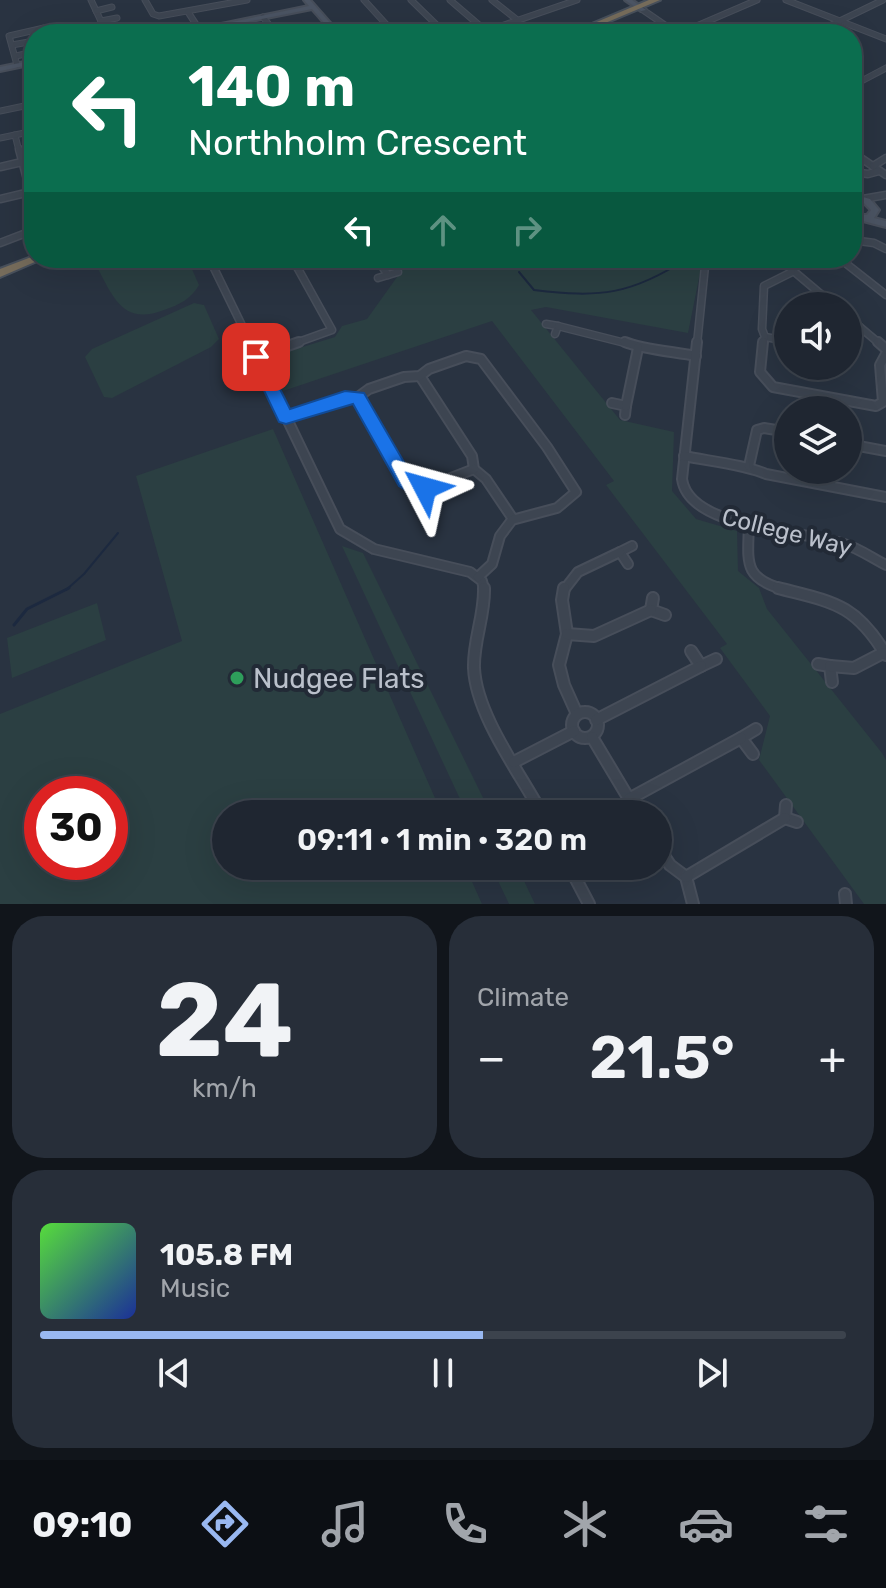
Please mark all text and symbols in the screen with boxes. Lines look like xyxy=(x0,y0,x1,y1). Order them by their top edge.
text: 140 m xyxy=(188,54,355,120)
icon: left xyxy=(56,56,160,160)
text: Northholm Crescent xyxy=(188,121,527,164)
icon: left xyxy=(337,208,381,252)
icon: ahead xyxy=(421,208,465,252)
icon: right xyxy=(505,208,549,252)
map controls xyxy=(774,292,862,484)
button: sound xyxy=(774,292,862,380)
pin xyxy=(222,323,290,391)
icon: arrive xyxy=(234,335,278,379)
button: layers xyxy=(774,396,862,484)
position arrow xyxy=(383,446,467,530)
street label: College Way xyxy=(719,502,855,562)
place label: Nudgee Flats xyxy=(253,662,425,695)
marker: Nudgee Flats xyxy=(228,669,246,687)
speed limit sign: 30 xyxy=(24,776,128,880)
text: 09:11 · 1 min · 320 m xyxy=(297,822,587,858)
text: 24 xyxy=(155,959,294,1082)
text: Climate xyxy=(477,982,569,1013)
text: 21.5° xyxy=(589,1022,735,1093)
text: − xyxy=(477,1032,506,1084)
text: + xyxy=(819,1032,846,1084)
text: km/h xyxy=(192,1073,257,1104)
text: 105.8 FM xyxy=(160,1237,293,1273)
text: Music xyxy=(160,1273,230,1304)
icon: previous xyxy=(152,1351,196,1395)
icon: pause xyxy=(421,1351,465,1395)
icon: next xyxy=(690,1351,734,1395)
icon: directions xyxy=(197,1496,253,1552)
icon: music xyxy=(317,1496,373,1552)
icon: phone xyxy=(437,1496,493,1552)
icon: climate xyxy=(557,1496,613,1552)
icon: car xyxy=(678,1496,734,1552)
icon: filters xyxy=(798,1496,854,1552)
text: 09:10 xyxy=(32,1503,133,1546)

